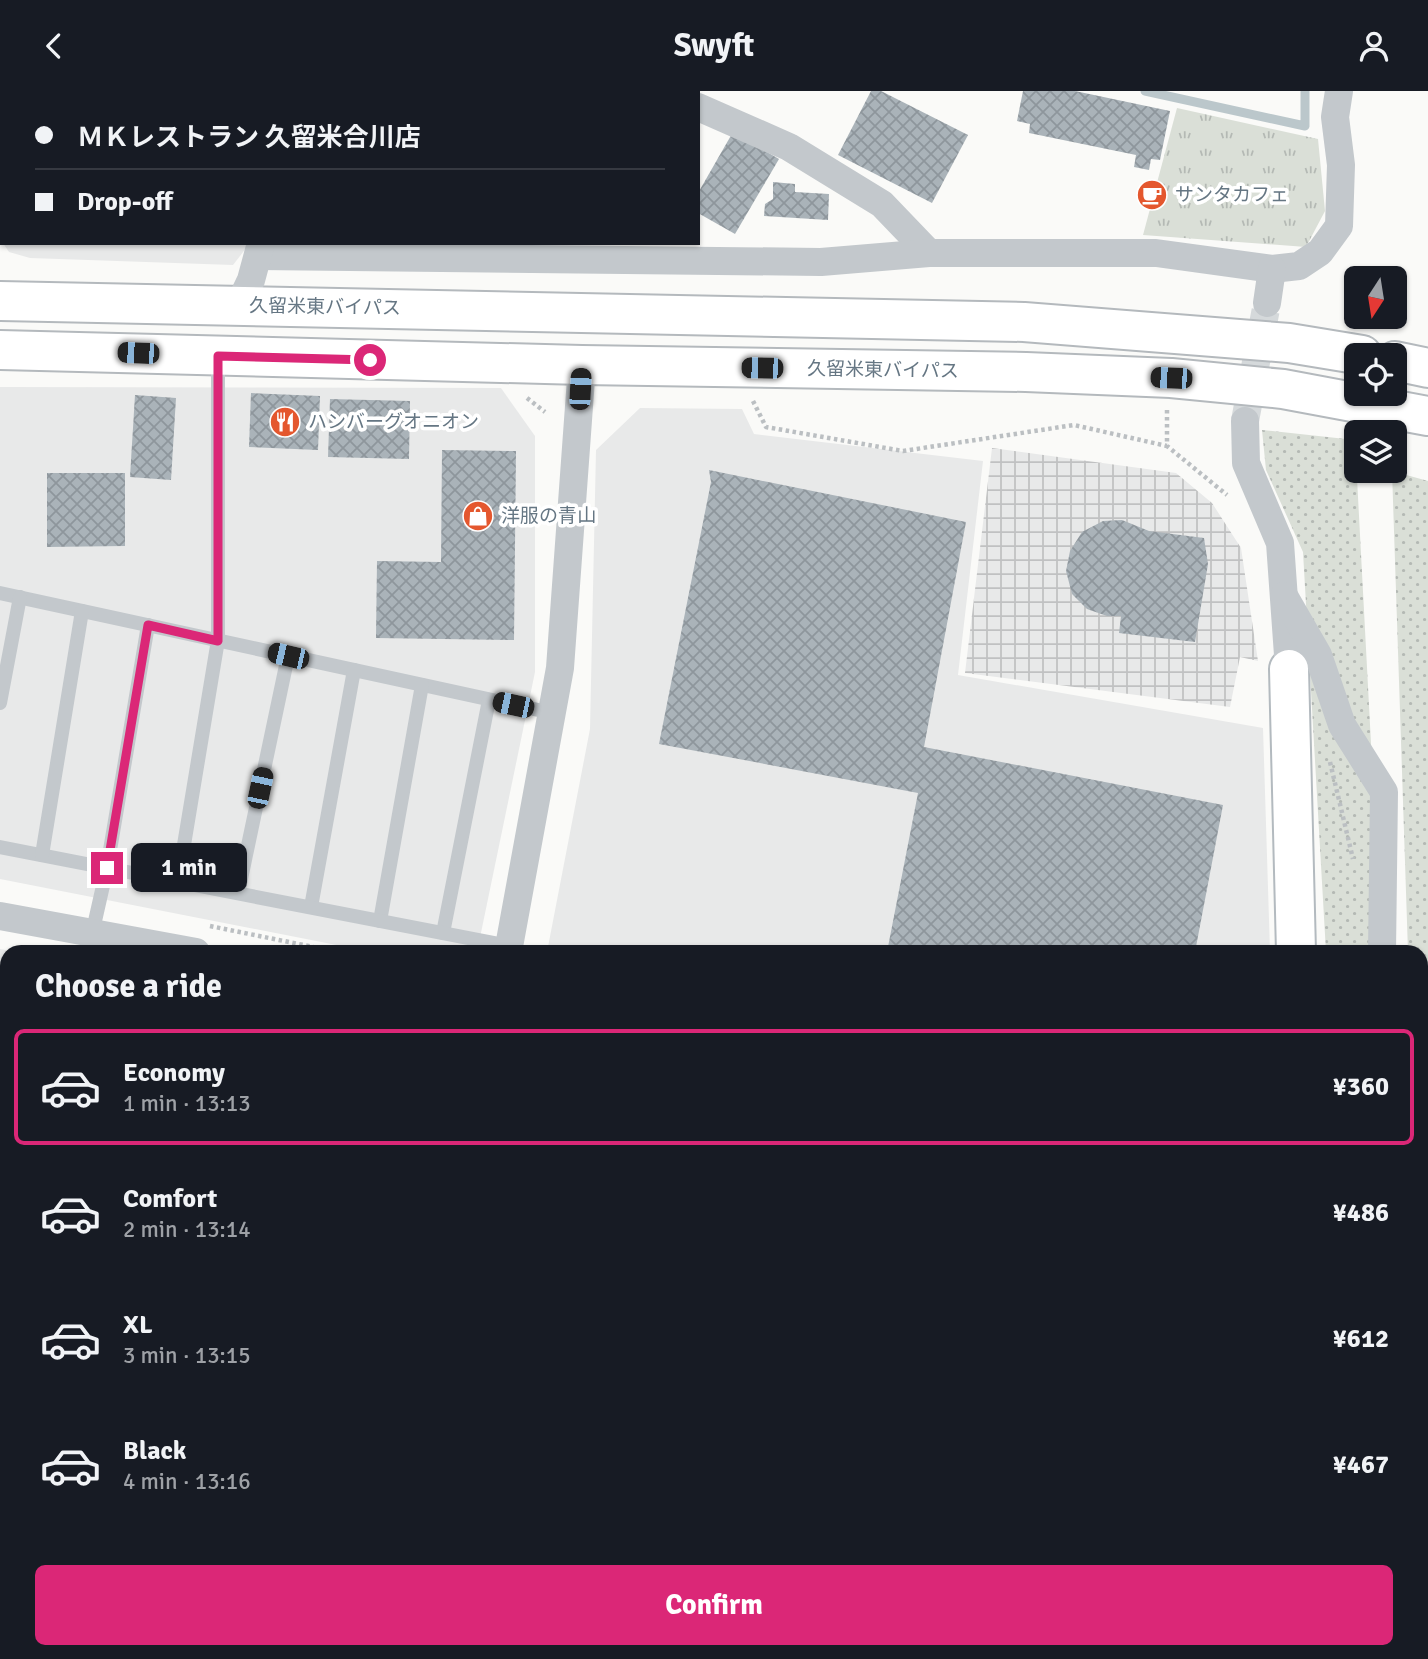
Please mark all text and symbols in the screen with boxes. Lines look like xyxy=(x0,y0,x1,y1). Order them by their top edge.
text: Swyft xyxy=(674,26,754,65)
icon: back xyxy=(35,27,73,65)
icon: person xyxy=(1355,27,1393,65)
text: ＭＫレストラン 久留米合川店 xyxy=(77,122,421,154)
cafe icon: サンタカフェ xyxy=(1135,178,1169,212)
place label: サンタカフェ xyxy=(1175,183,1289,207)
text: Drop-off xyxy=(77,186,173,218)
north arrow xyxy=(1344,266,1407,329)
map controls xyxy=(1344,266,1407,483)
street label: 久留米東バイパス xyxy=(249,294,401,320)
car xyxy=(117,342,160,364)
button: locate xyxy=(1344,343,1407,406)
route start xyxy=(354,344,386,376)
car xyxy=(741,357,784,379)
street label: 久留米東バイパス xyxy=(807,357,959,383)
car xyxy=(569,367,592,411)
car xyxy=(1150,367,1193,389)
restaurant icon: ハンバーグオニオン xyxy=(268,405,302,439)
place label: ハンバーグオニオン xyxy=(308,410,479,434)
button: layers xyxy=(1344,420,1407,483)
shop icon: 洋服の青山 xyxy=(461,499,495,533)
place label: 洋服の青山 xyxy=(501,504,596,528)
car xyxy=(266,641,311,671)
car xyxy=(491,690,536,720)
car xyxy=(246,765,275,811)
callout: 1 min xyxy=(132,843,247,893)
route end xyxy=(91,852,123,884)
text: 1 min xyxy=(161,853,217,882)
text: Choose a ride xyxy=(35,967,222,1006)
icon: car xyxy=(39,1056,102,1119)
text: Economy xyxy=(123,1057,225,1089)
text: ¥360 xyxy=(1333,1071,1389,1103)
text: 1 min · 13:13 xyxy=(123,1089,251,1118)
icon: car xyxy=(39,1182,102,1245)
text: Comfort xyxy=(123,1183,217,1215)
text: ¥486 xyxy=(1333,1197,1389,1229)
text: 2 min · 13:14 xyxy=(123,1215,251,1244)
icon: car xyxy=(39,1308,102,1371)
text: XL xyxy=(123,1309,153,1341)
text: ¥612 xyxy=(1333,1323,1389,1355)
text: 3 min · 13:15 xyxy=(123,1341,251,1370)
icon: car xyxy=(39,1434,102,1497)
text: Black xyxy=(123,1435,186,1467)
text: ¥467 xyxy=(1333,1449,1389,1481)
text: 4 min · 13:16 xyxy=(123,1467,251,1496)
button: Confirm xyxy=(35,1565,1393,1645)

